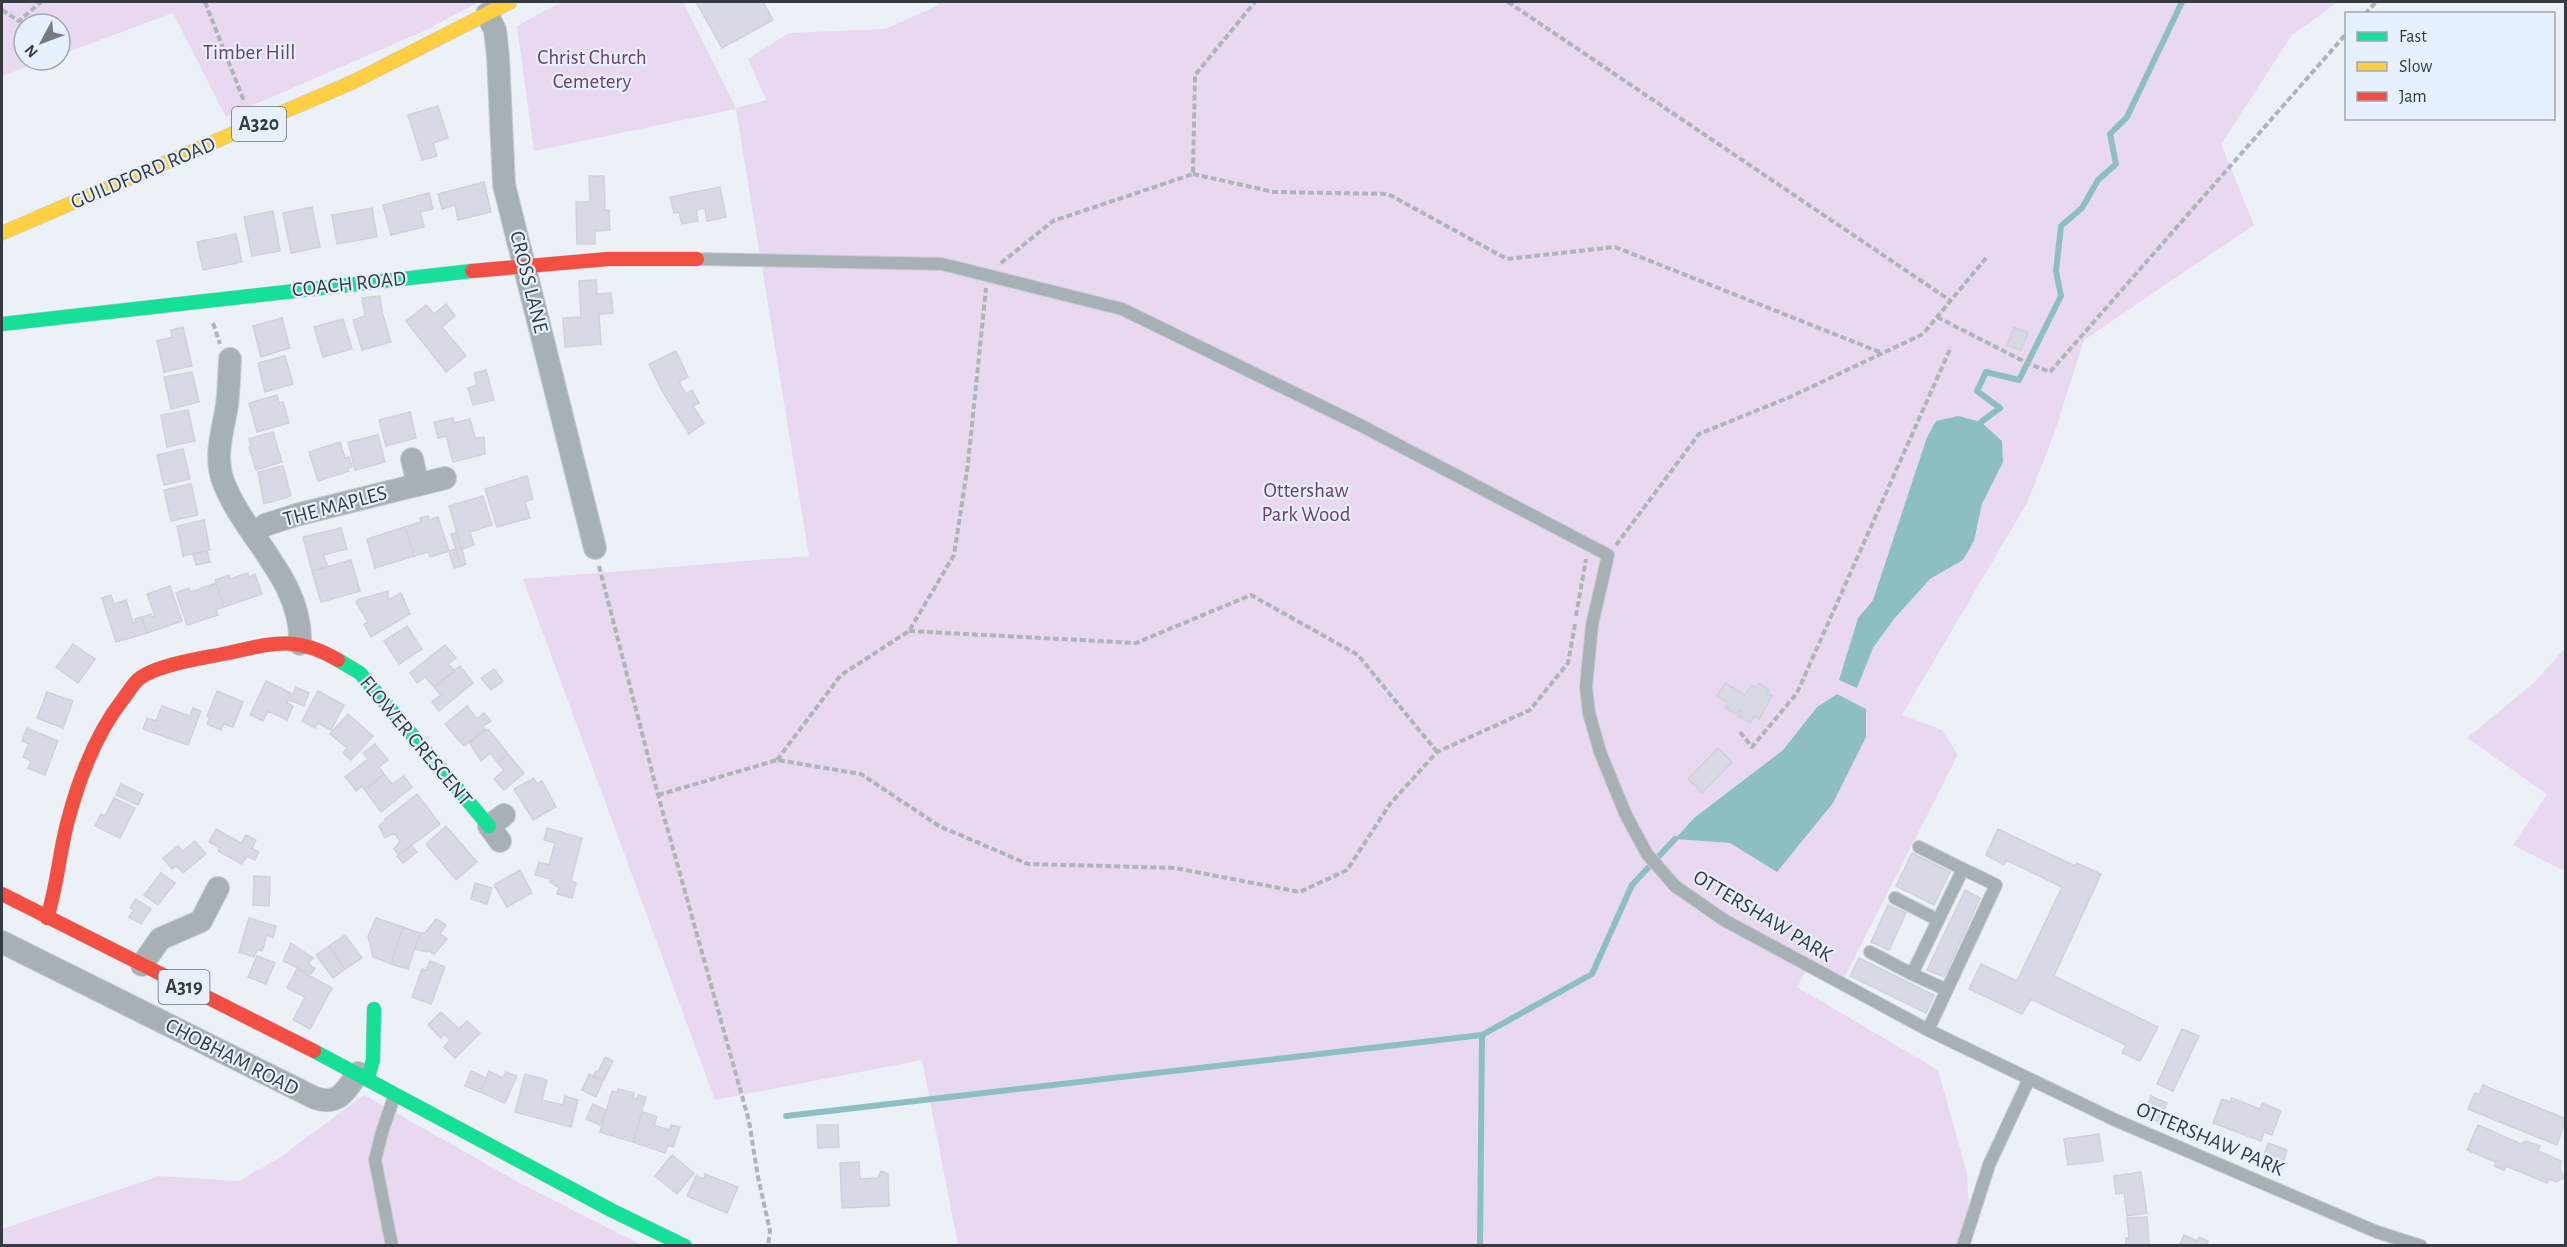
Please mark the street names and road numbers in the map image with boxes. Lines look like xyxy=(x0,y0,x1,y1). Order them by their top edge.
road number: A320 xyxy=(232,107,286,141)
street label: GUILDFORD ROAD xyxy=(68,133,218,213)
street label: CROSS LANE xyxy=(506,229,552,335)
street label: COACH ROAD xyxy=(291,268,407,300)
street label: THE MAPLES xyxy=(281,482,389,530)
street label: FLOWER CRESCENT xyxy=(356,672,476,810)
street label: OTTERSHAW PARK xyxy=(1690,866,1837,966)
road number: A319 xyxy=(158,970,210,1004)
street label: CHOBHAM ROAD xyxy=(162,1014,302,1100)
street label: OTTERSHAW PARK xyxy=(2133,1098,2287,1180)

